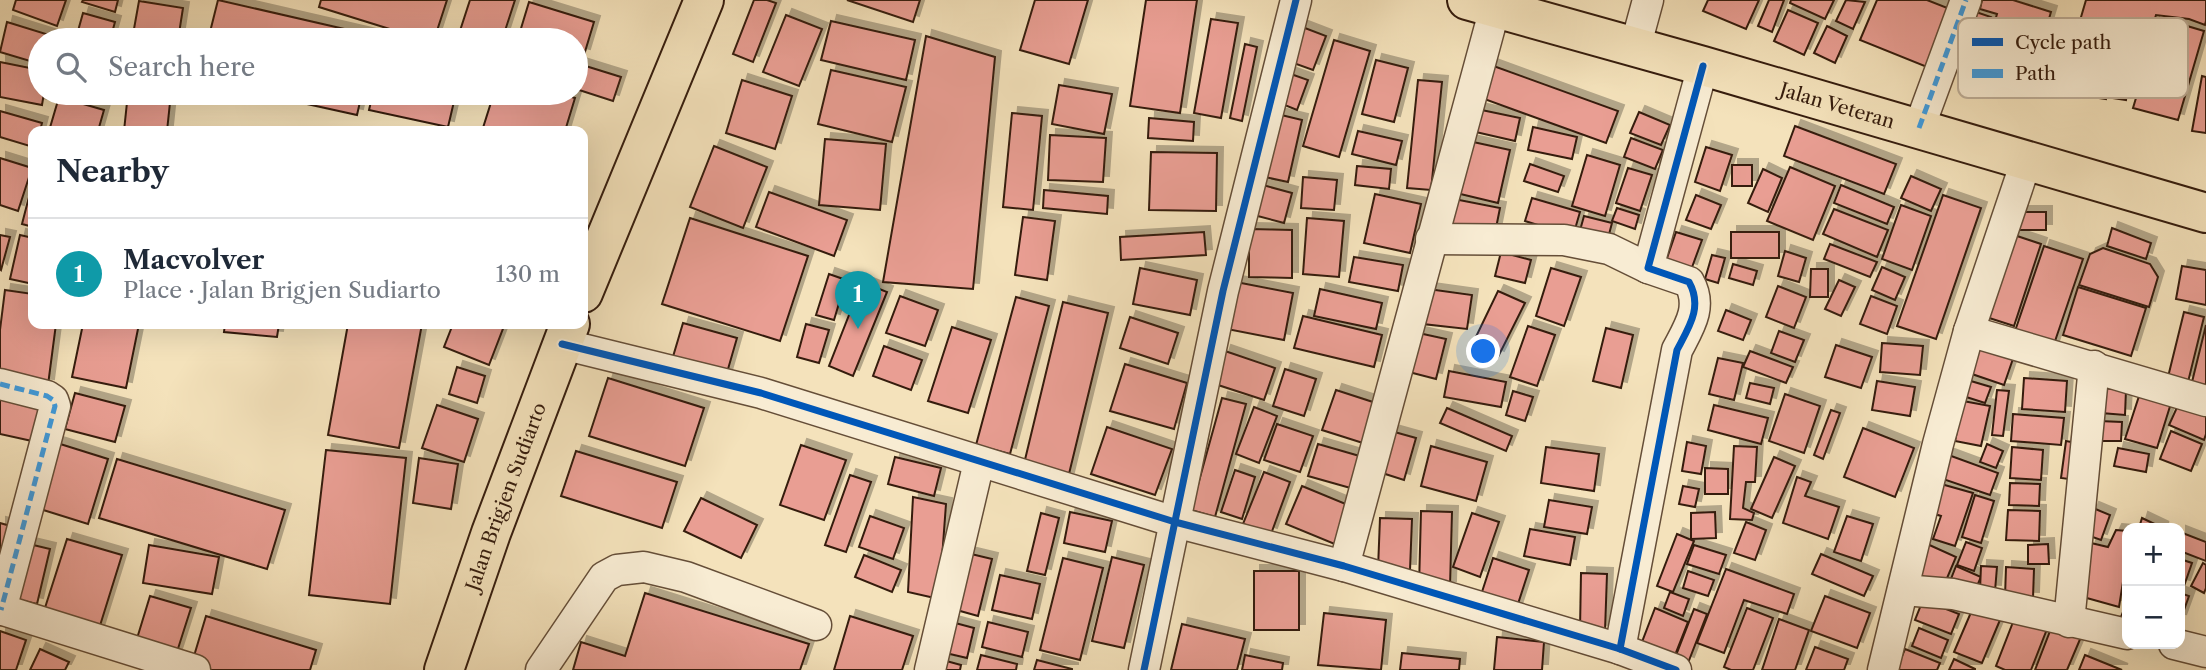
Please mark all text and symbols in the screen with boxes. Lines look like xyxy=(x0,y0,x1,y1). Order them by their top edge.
legend xyxy=(1958,18,2188,98)
search box xyxy=(28,28,588,105)
text: Cycle path xyxy=(2015,31,2111,54)
icon: search xyxy=(52,48,90,86)
text: Search here xyxy=(108,51,255,83)
text: Path xyxy=(2015,62,2056,85)
street label: Jalan Veteran xyxy=(1774,77,1897,133)
text: Nearby xyxy=(56,153,169,190)
text: Macvolver xyxy=(123,244,264,276)
text: 1 xyxy=(74,260,84,288)
text: 130 m xyxy=(496,260,560,288)
pin: 1 xyxy=(835,271,881,329)
text: Place · Jalan Brigjen Sudiarto xyxy=(123,276,441,304)
your location xyxy=(1466,334,1500,368)
street label: Jalan Brigjen Sudiarto xyxy=(460,399,551,596)
map controls xyxy=(2122,523,2185,649)
button: + xyxy=(2122,523,2185,586)
button: − xyxy=(2122,586,2185,649)

